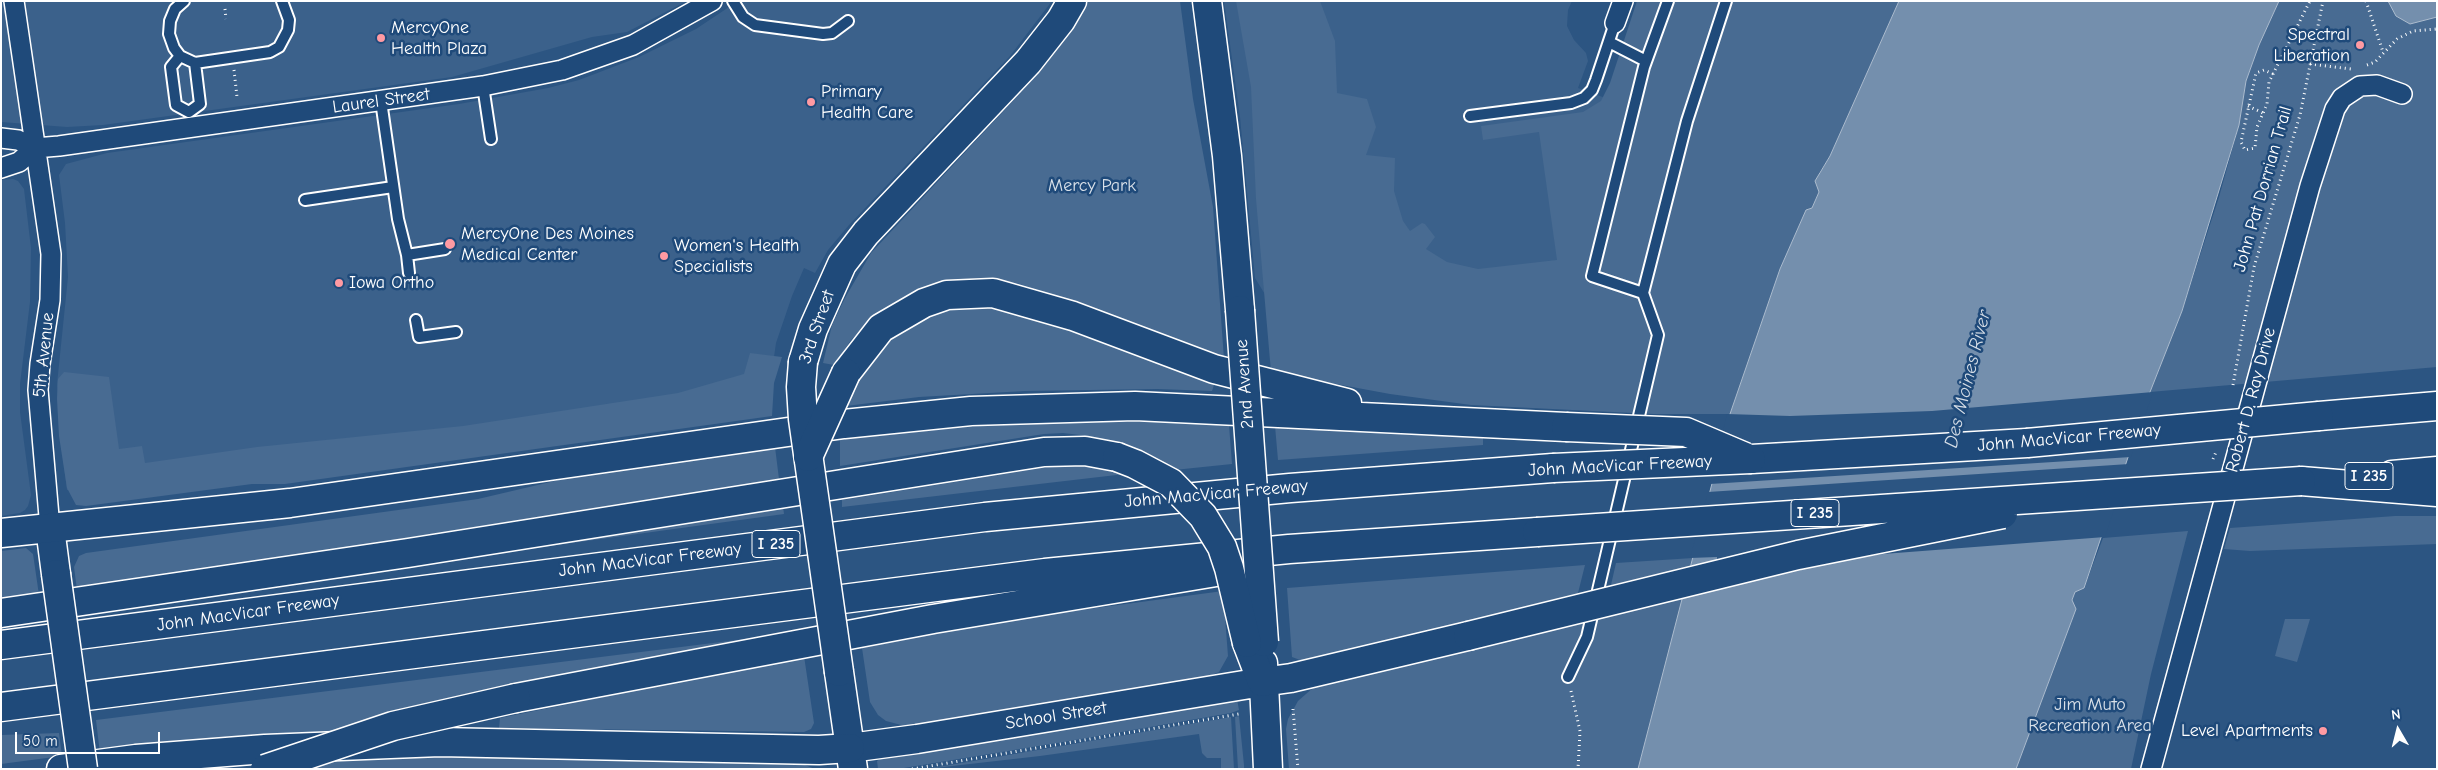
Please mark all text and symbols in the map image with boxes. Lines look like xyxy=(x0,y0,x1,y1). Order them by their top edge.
place label: MercyOne Health Plaza xyxy=(391,17,487,59)
place label: Spectral Liberation xyxy=(2273,24,2350,66)
marker: MercyOne Health Plaza xyxy=(375,32,387,44)
marker: Spectral Liberation xyxy=(2354,39,2366,51)
place label: Primary Health Care xyxy=(821,81,913,124)
street label: Laurel Street xyxy=(331,83,431,119)
marker: Primary Health Care xyxy=(805,96,817,108)
street label: John Pat Dorrian Trail xyxy=(2229,104,2297,274)
park label: Mercy Park xyxy=(1048,175,1136,197)
place label: MercyOne Des Moines Medical Center xyxy=(461,223,634,266)
place label: Women's Health Specialists xyxy=(674,235,799,278)
marker: MercyOne Des Moines Medical Center xyxy=(443,237,457,251)
marker: Women's Health Specialists xyxy=(658,250,670,262)
place label: Iowa Ortho xyxy=(349,272,434,294)
marker: Iowa Ortho xyxy=(333,277,345,289)
street label: 3rd Street xyxy=(794,287,840,367)
water label: Des Moines River xyxy=(1940,308,1996,450)
street label: 5th Avenue xyxy=(29,311,59,399)
street label: Robert D. Ray Drive xyxy=(2221,325,2281,475)
street label: 2nd Avenue xyxy=(1231,338,1259,430)
street label: John MacVicar Freeway xyxy=(1976,419,2162,457)
street label: John MacVicar Freeway xyxy=(1527,450,1713,482)
road number: I 235 xyxy=(2345,462,2393,490)
street label: John MacVicar Freeway xyxy=(1123,475,1309,513)
road number: I 235 xyxy=(1791,499,1839,526)
road number: I 235 xyxy=(752,530,800,558)
street label: John MacVicar Freeway xyxy=(557,538,743,582)
street label: John MacVicar Freeway xyxy=(155,589,341,637)
park label: Jim Muto Recreation Area xyxy=(2028,694,2152,736)
street label: School Street xyxy=(1004,697,1108,735)
north arrow xyxy=(2373,705,2423,755)
text: N xyxy=(2390,706,2402,724)
place label: Level Apartments xyxy=(2181,720,2313,742)
scale bar xyxy=(18,722,162,754)
marker: Level Apartments xyxy=(2317,725,2329,737)
text: 50 m xyxy=(23,732,58,750)

